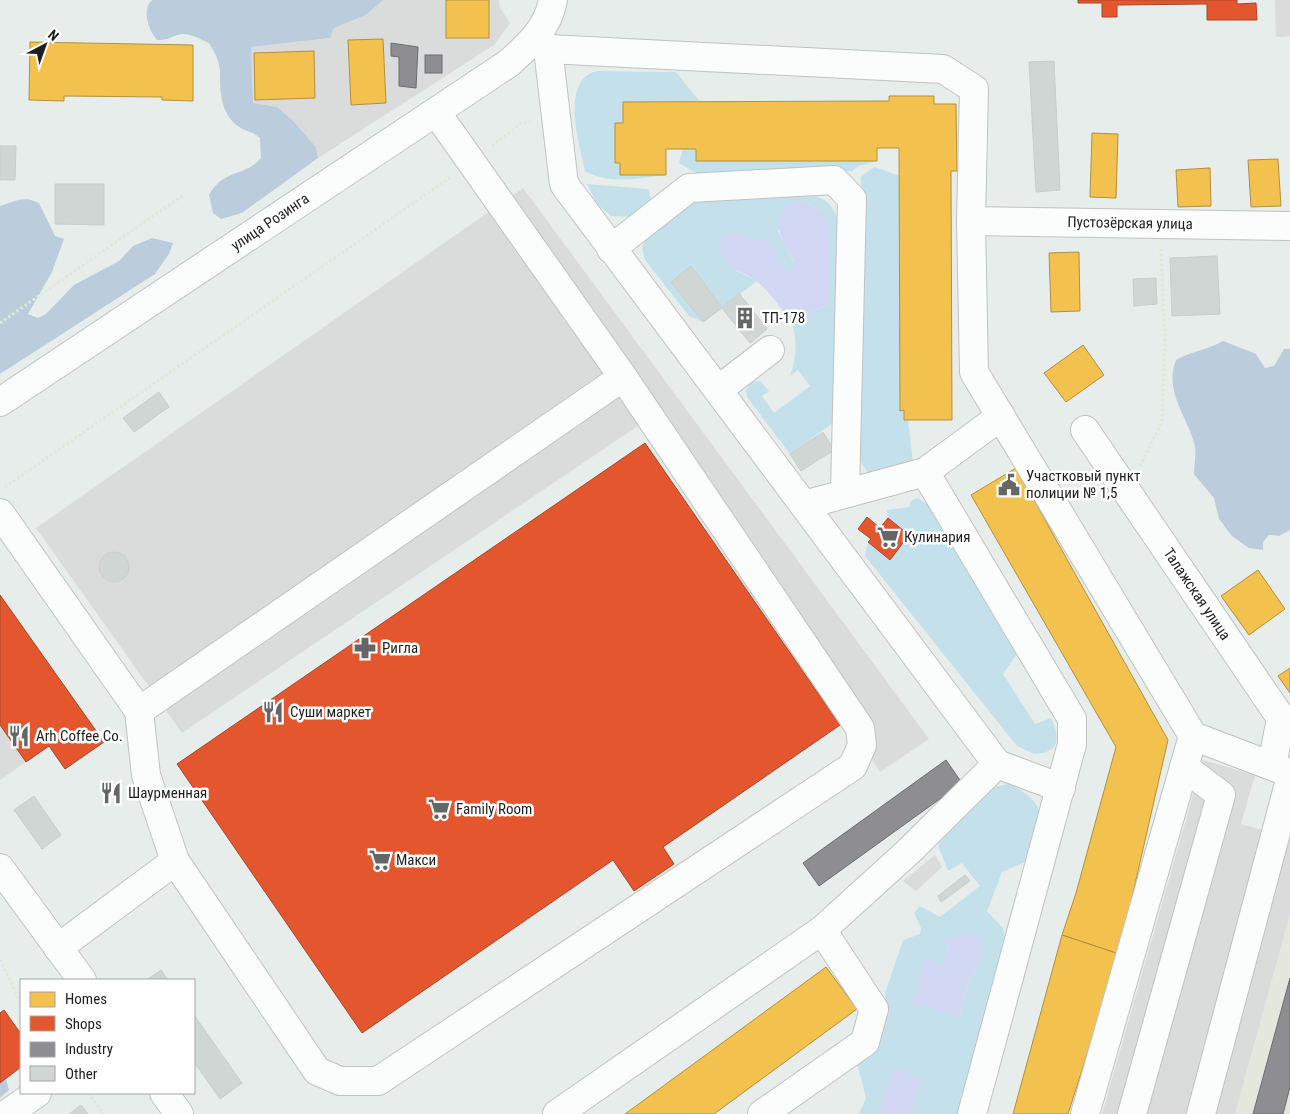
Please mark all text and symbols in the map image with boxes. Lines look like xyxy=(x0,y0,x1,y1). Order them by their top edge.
north arrow xyxy=(20,20,70,70)
text: N xyxy=(45,26,62,44)
street label: улица Розинга xyxy=(228,189,312,255)
street label: Пустозёрская улица xyxy=(1067,213,1193,233)
building icon: ТП-178 xyxy=(732,305,758,331)
place label: ТП-178 xyxy=(762,309,805,327)
place label: Участковый пункт полиции № 1,5 xyxy=(1026,467,1140,502)
public building icon: Участковый пункт полиции № 1,5 xyxy=(996,472,1022,498)
supermarket icon: Кулинария xyxy=(875,524,901,550)
place label: Кулинария xyxy=(904,528,970,546)
street label: Талажская улица xyxy=(1160,545,1234,643)
pharmacy icon: Ригла xyxy=(352,635,378,661)
place label: Ригла xyxy=(382,639,418,657)
restaurant icon: Суши маркет xyxy=(260,699,286,725)
place label: Суши маркет xyxy=(290,703,371,721)
restaurant icon: Arh Coffee Co. xyxy=(6,723,32,749)
place label: Arh Coffee Co. xyxy=(36,727,123,745)
restaurant icon: Шаурменная xyxy=(98,780,124,806)
place label: Шаурменная xyxy=(128,784,207,802)
supermarket icon: Family Room xyxy=(426,796,452,822)
place label: Family Room xyxy=(456,800,532,818)
supermarket icon: Макси xyxy=(367,847,393,873)
place label: Макси xyxy=(396,851,436,869)
legend xyxy=(20,979,195,1094)
text: Homes xyxy=(65,990,107,1008)
text: Shops xyxy=(65,1015,102,1033)
text: Industry xyxy=(65,1040,113,1058)
text: Other xyxy=(65,1065,98,1083)

